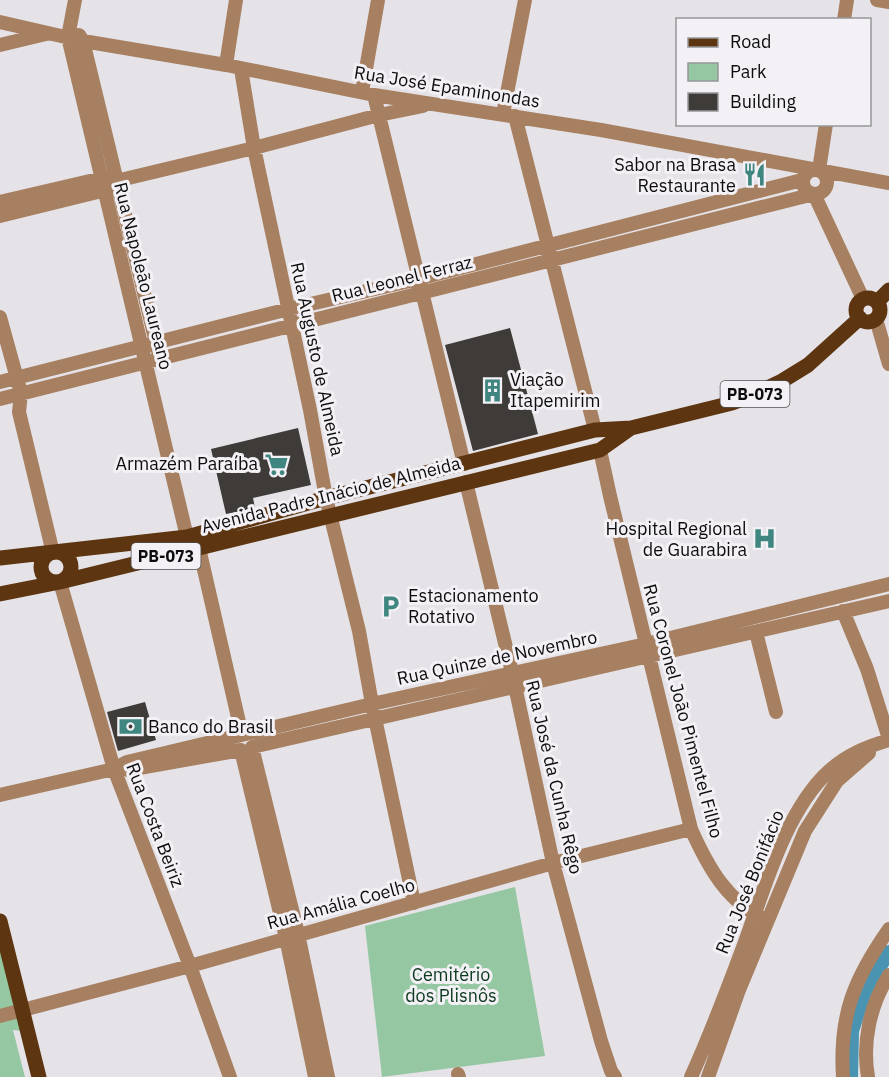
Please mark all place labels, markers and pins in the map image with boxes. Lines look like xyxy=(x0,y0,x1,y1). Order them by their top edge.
place label: Sabor na Brasa Restaurante xyxy=(614,153,736,197)
restaurant icon: Sabor na Brasa Restaurante xyxy=(741,162,767,188)
place label: Viação Itapemirim xyxy=(510,368,601,412)
building icon: Viação Itapemirim xyxy=(479,377,505,403)
supermarket icon: Armazém Paraíba xyxy=(263,451,289,477)
place label: Armazém Paraíba xyxy=(115,452,258,475)
place label: Hospital Regional de Guarabira xyxy=(605,517,747,561)
hospital icon: Hospital Regional de Guarabira xyxy=(752,526,778,552)
place label: Estacionamento Rotativo xyxy=(408,584,539,628)
parking icon: Estacionamento Rotativo xyxy=(377,593,403,619)
bank icon: Banco do Brasil xyxy=(117,714,143,740)
place label: Banco do Brasil xyxy=(148,715,274,738)

